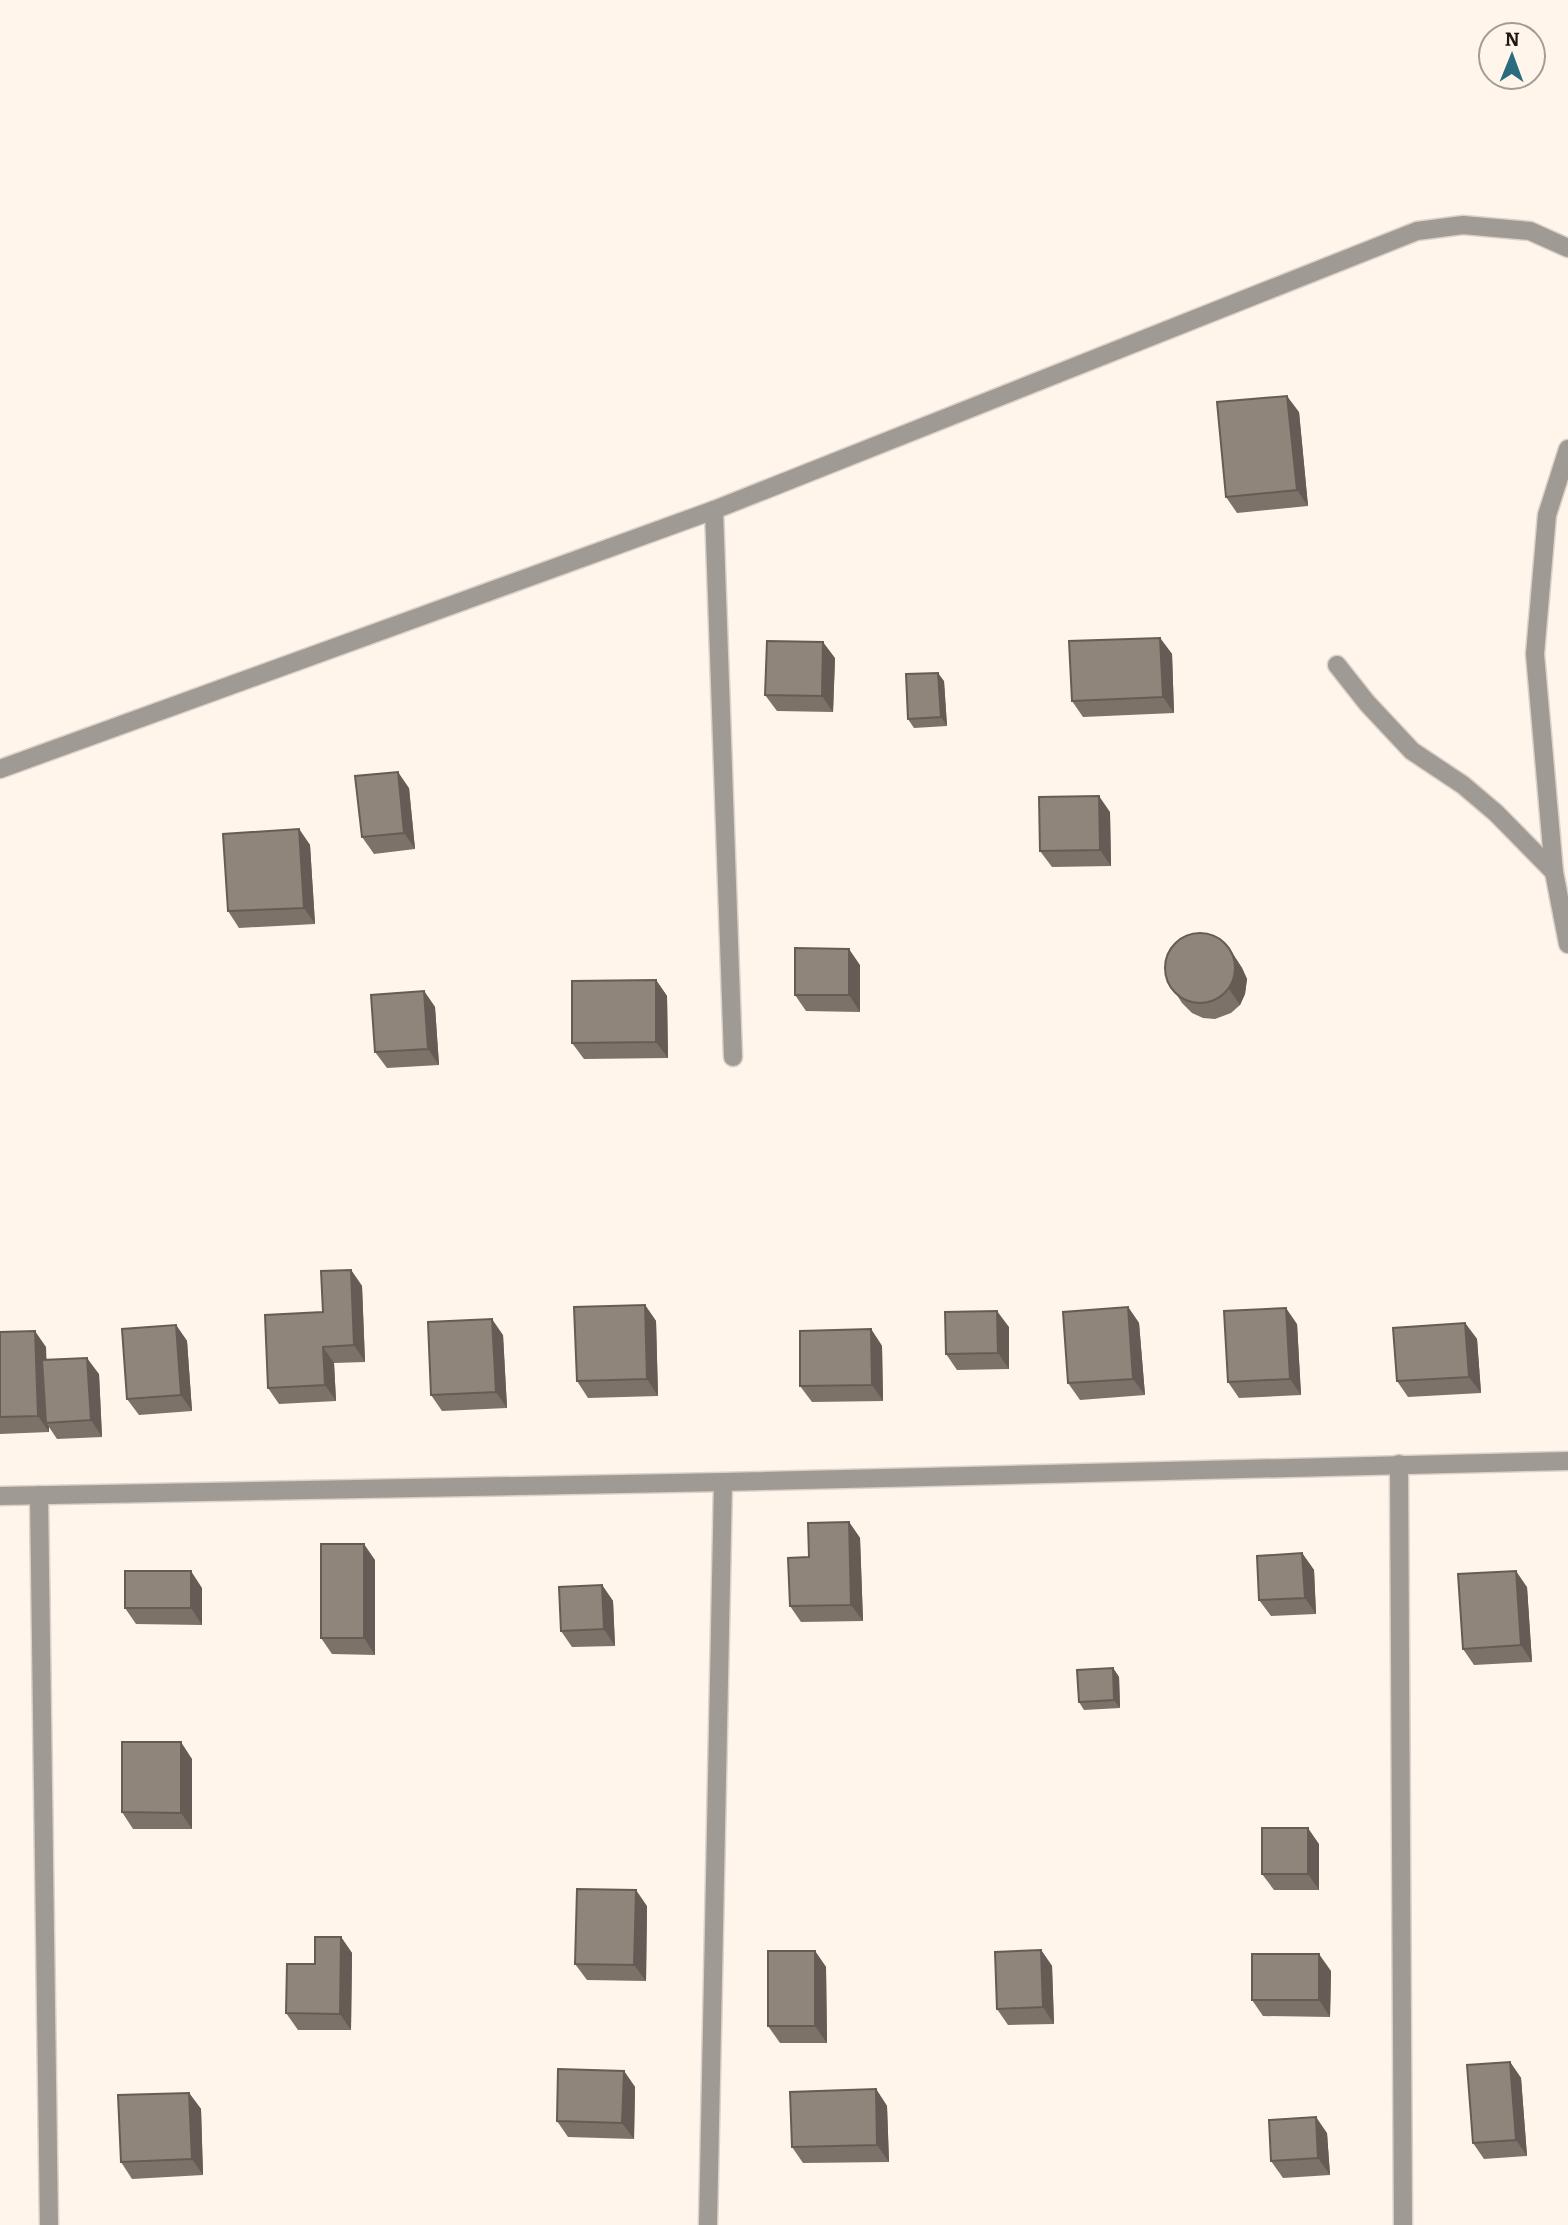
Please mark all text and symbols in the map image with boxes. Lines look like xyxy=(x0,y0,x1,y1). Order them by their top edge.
north arrow xyxy=(1477,21,1547,91)
text: N xyxy=(1505,28,1520,51)

